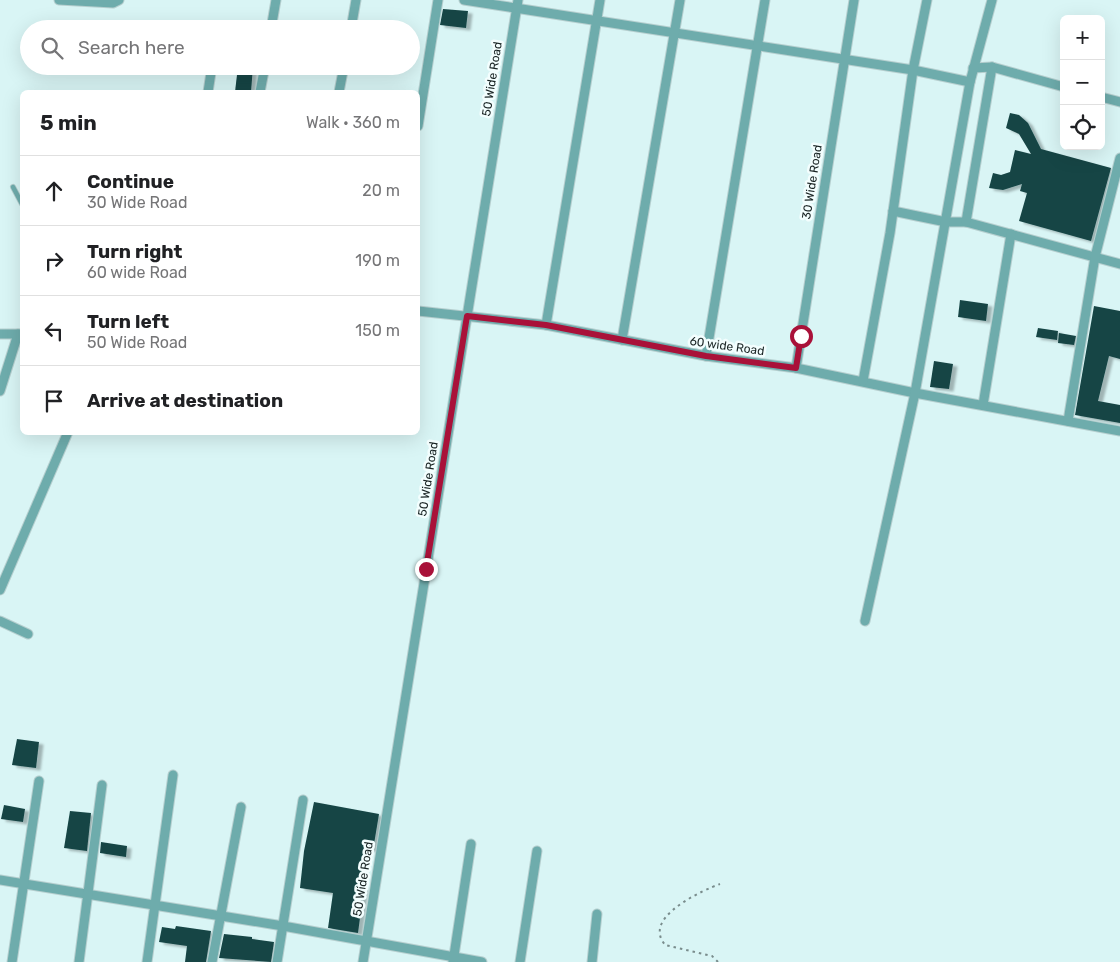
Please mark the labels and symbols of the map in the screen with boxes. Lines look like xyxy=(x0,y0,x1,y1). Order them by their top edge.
street label: 50 Wide Road xyxy=(479,41,505,117)
street label: 30 Wide Road xyxy=(799,144,825,220)
route start xyxy=(790,325,813,348)
street label: 60 wide Road xyxy=(689,334,765,358)
street label: 50 Wide Road xyxy=(415,441,441,517)
route end xyxy=(415,558,438,581)
street label: 50 Wide Road xyxy=(350,841,376,917)

